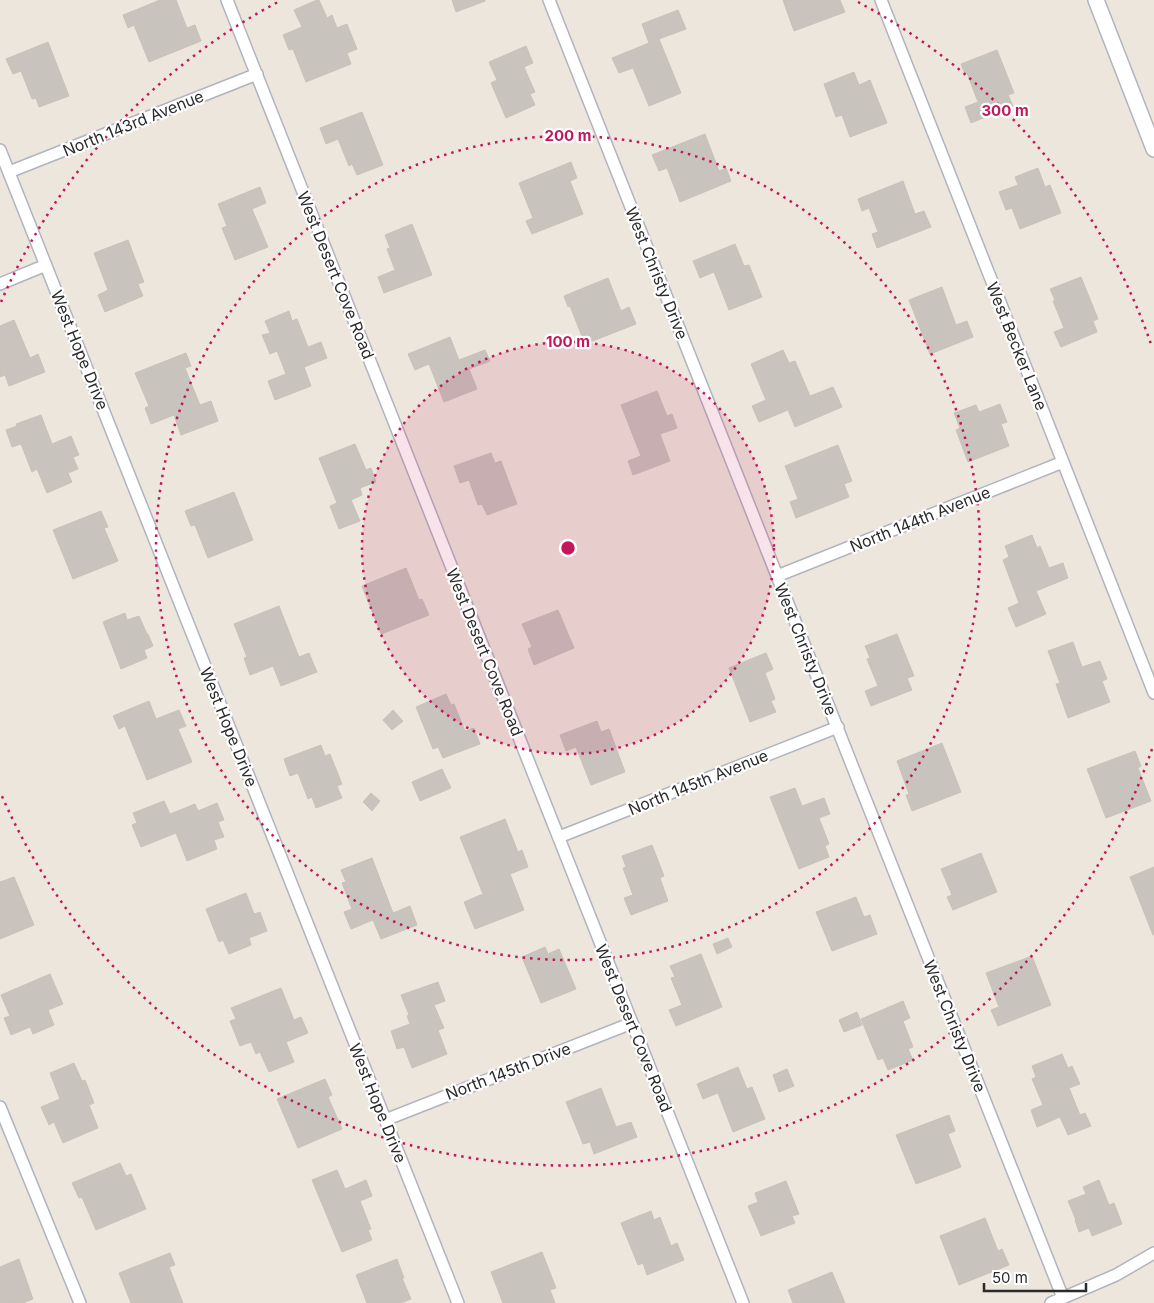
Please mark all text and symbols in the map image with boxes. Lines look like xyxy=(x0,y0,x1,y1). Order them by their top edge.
street label: North 143rd Avenue xyxy=(60,86,206,160)
text: 300 m xyxy=(981,101,1029,120)
text: 200 m xyxy=(545,126,591,145)
street label: West Desert Cove Road xyxy=(293,188,379,362)
street label: West Christy Drive xyxy=(621,204,693,342)
street label: West Becker Lane xyxy=(982,279,1052,413)
street label: West Hope Drive xyxy=(47,287,113,413)
text: 100 m xyxy=(546,332,590,351)
street label: North 144th Avenue xyxy=(847,482,993,556)
centre of rings xyxy=(559,539,577,557)
street label: West Desert Cove Road xyxy=(442,565,528,739)
street label: West Christy Drive xyxy=(770,580,842,718)
street label: West Hope Drive xyxy=(196,664,262,790)
street label: North 145th Avenue xyxy=(625,745,771,819)
street label: West Desert Cove Road xyxy=(591,941,677,1115)
street label: West Christy Drive xyxy=(919,957,991,1095)
street label: North 145th Drive xyxy=(443,1038,573,1104)
street label: West Hope Drive xyxy=(345,1040,411,1166)
scale bar xyxy=(984,1260,1086,1292)
text: 50 m xyxy=(992,1268,1028,1287)

